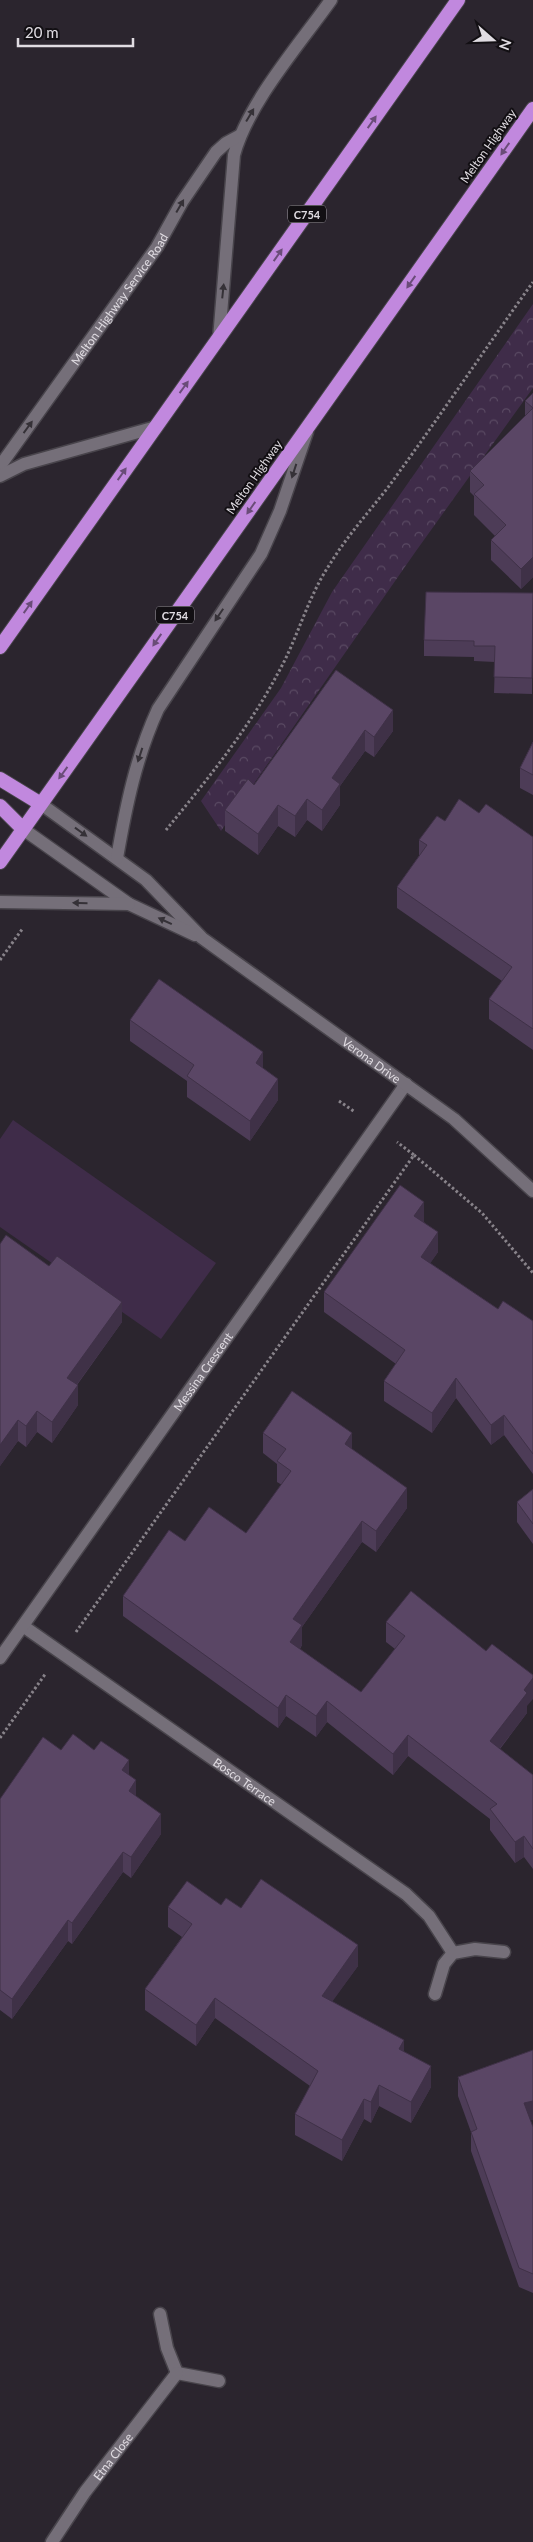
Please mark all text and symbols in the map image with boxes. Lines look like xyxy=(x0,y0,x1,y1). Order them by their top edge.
scale bar xyxy=(18,15,132,47)
north arrow xyxy=(468,15,518,65)
text: 20 m xyxy=(25,23,59,41)
text: N xyxy=(496,37,516,53)
street label: Melton Highway xyxy=(457,105,520,186)
one-way arrow xyxy=(245,108,254,121)
one-way arrow xyxy=(367,115,377,129)
one-way arrow xyxy=(500,142,510,156)
one-way arrow xyxy=(175,200,184,213)
road number: C754 xyxy=(288,205,326,222)
street label: Melton Highway Service Road xyxy=(67,231,171,368)
one-way arrow xyxy=(273,248,283,262)
one-way arrow xyxy=(406,275,416,288)
one-way arrow xyxy=(219,283,227,299)
one-way arrow xyxy=(179,380,189,394)
one-way arrow xyxy=(23,421,34,434)
street label: Melton Highway xyxy=(223,436,286,517)
one-way arrow xyxy=(289,464,297,479)
one-way arrow xyxy=(117,467,127,481)
one-way arrow xyxy=(246,501,256,515)
one-way arrow xyxy=(23,600,33,614)
road number: C754 xyxy=(156,606,194,624)
one-way arrow xyxy=(214,608,224,621)
one-way arrow xyxy=(152,634,162,647)
one-way arrow xyxy=(135,748,143,763)
one-way arrow xyxy=(58,766,68,780)
one-way arrow xyxy=(74,827,88,837)
one-way arrow xyxy=(72,899,88,907)
one-way arrow xyxy=(158,917,173,925)
street label: Verona Drive xyxy=(339,1034,404,1086)
street label: Messina Crescent xyxy=(170,1329,236,1414)
street label: Bosco Terrace xyxy=(211,1754,279,1809)
street label: Etna Close xyxy=(90,2430,136,2483)

